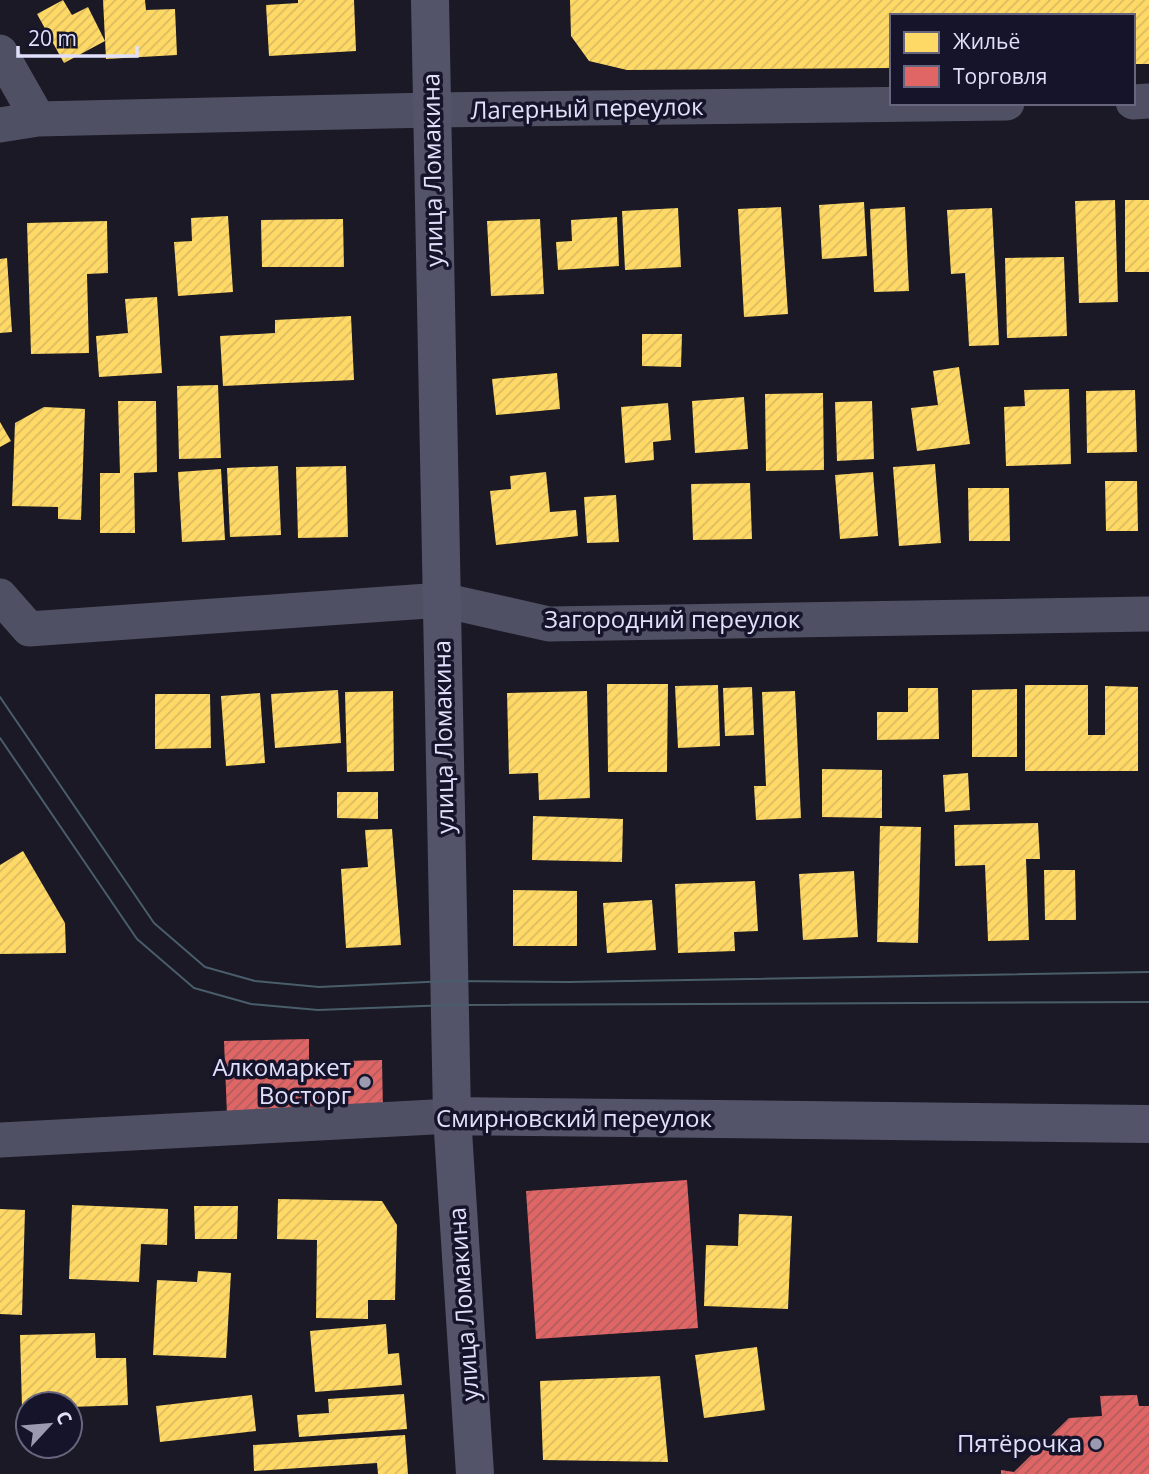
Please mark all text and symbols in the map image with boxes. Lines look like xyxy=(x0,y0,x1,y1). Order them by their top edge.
scale bar xyxy=(18,14,136,58)
legend xyxy=(890,14,1135,105)
text: 20 m xyxy=(28,24,77,52)
text: Жильё xyxy=(953,27,1020,55)
text: Торговля xyxy=(953,62,1047,90)
street label: улица Ломакина xyxy=(413,73,450,267)
street label: Лагерный переулок xyxy=(470,89,704,126)
street label: Загородний переулок xyxy=(544,602,801,635)
street label: улица Ломакина xyxy=(424,640,461,834)
place label: Алкомаркет Восторг xyxy=(212,1050,351,1111)
marker: Алкомаркет Восторг xyxy=(357,1074,373,1090)
street label: Смирновский переулок xyxy=(436,1101,713,1134)
street label: улица Ломакина xyxy=(439,1206,486,1402)
north arrow xyxy=(14,1390,84,1460)
text: С xyxy=(50,1406,79,1429)
place label: Пятёрочка xyxy=(957,1426,1082,1459)
marker: Пятёрочка xyxy=(1088,1436,1104,1452)

